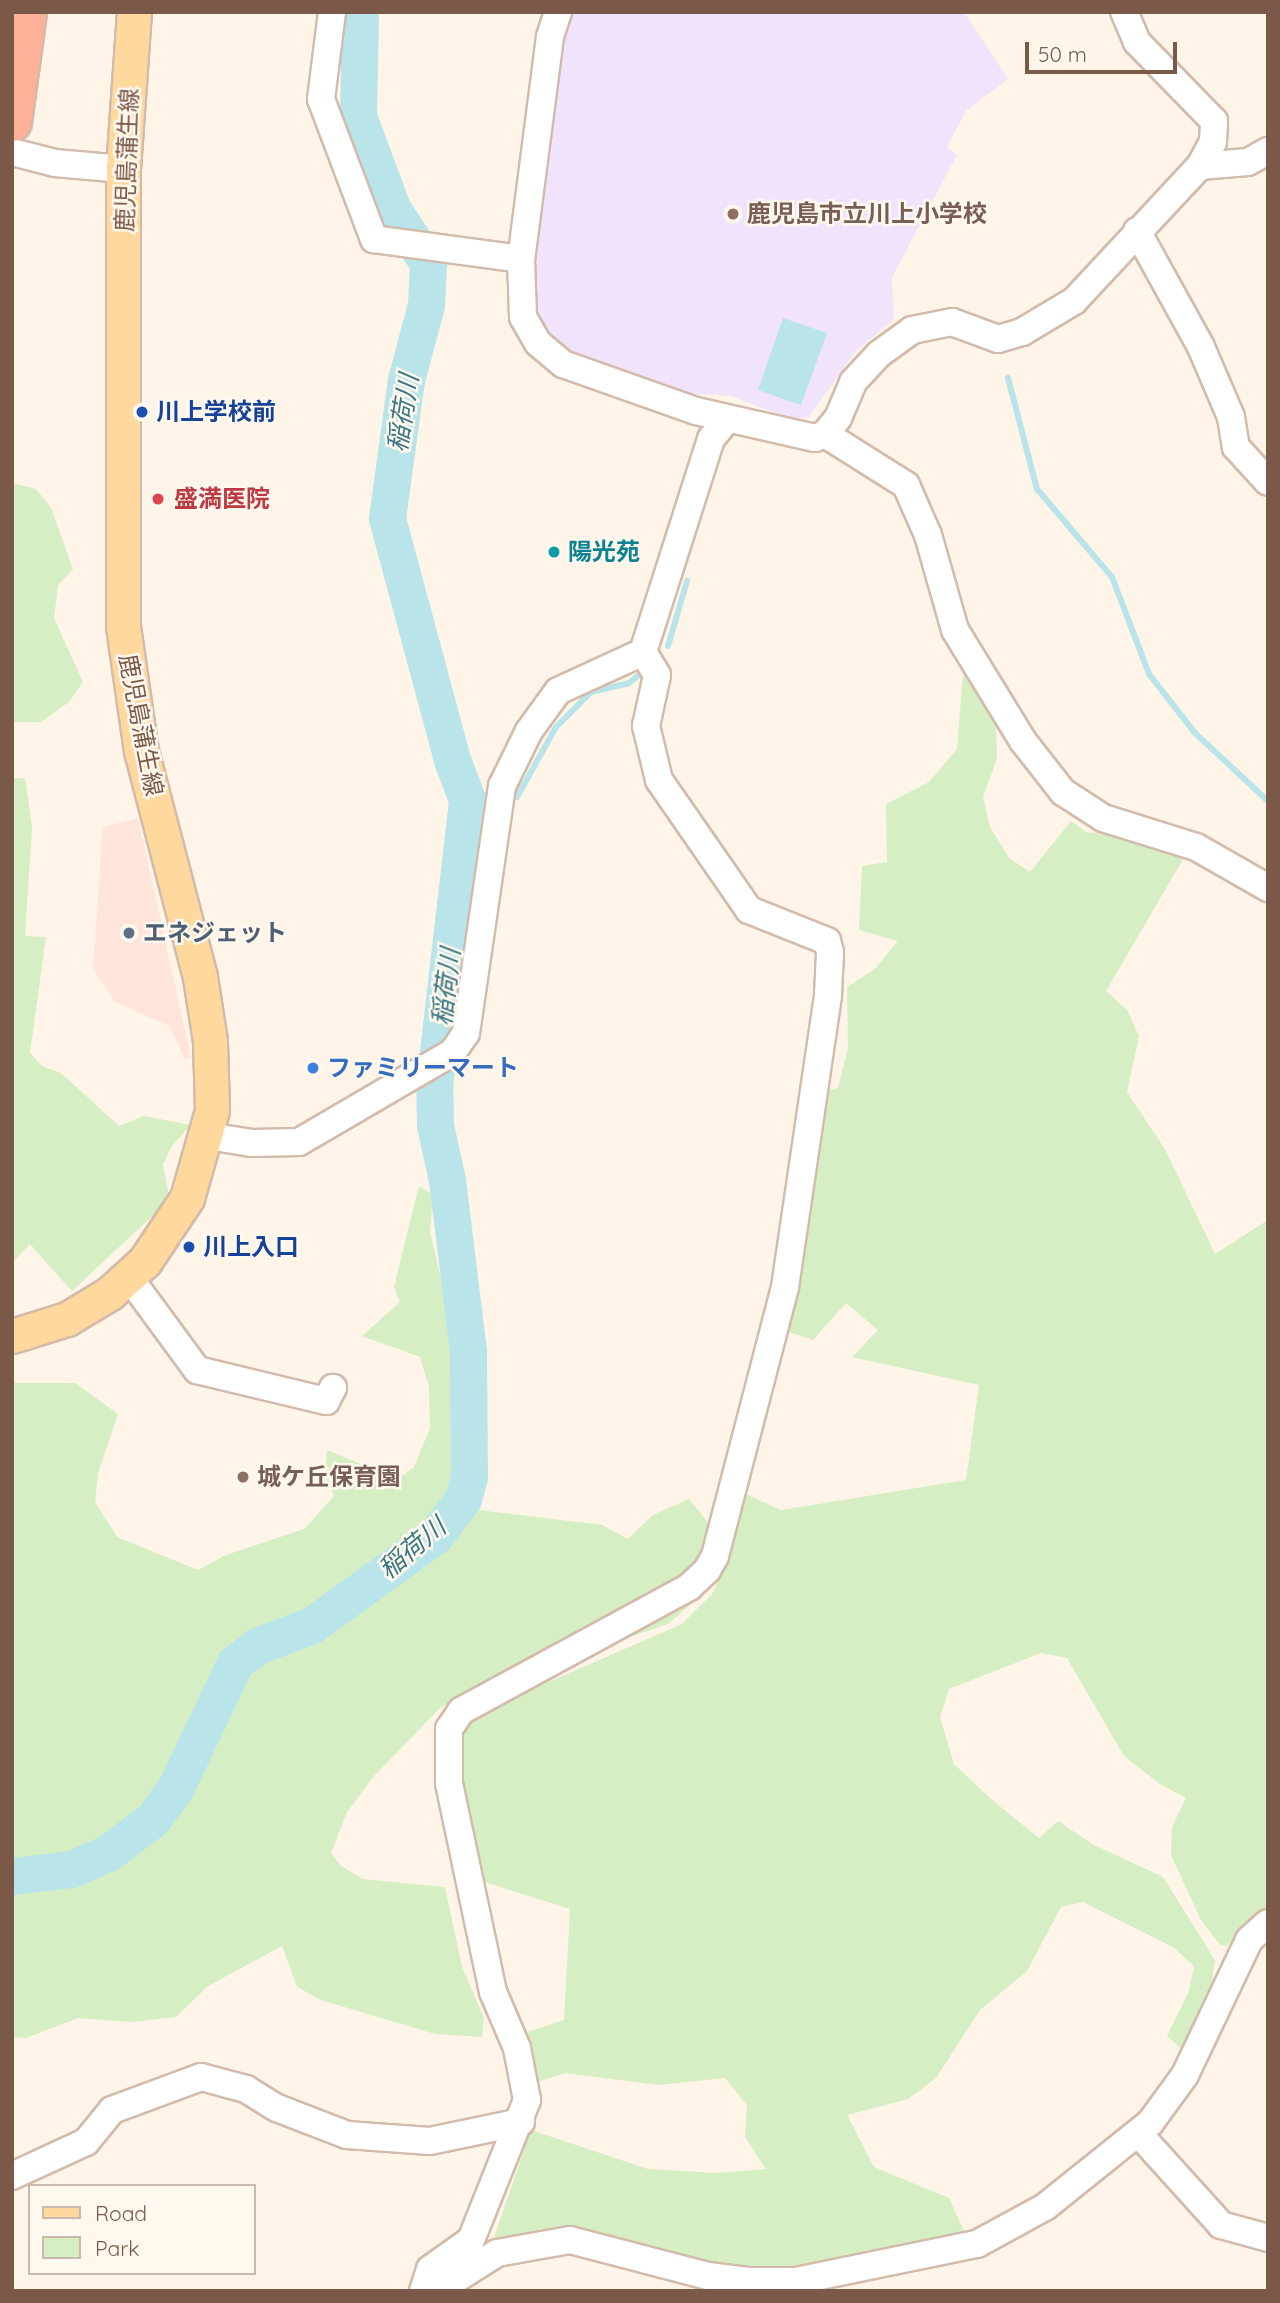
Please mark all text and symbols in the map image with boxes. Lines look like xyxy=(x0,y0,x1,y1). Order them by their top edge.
scale bar xyxy=(1028,28,1180,72)
text: 50 m xyxy=(1038,41,1087,67)
street label: 鹿児島蒲生線 xyxy=(110,88,144,232)
place label: 鹿児島市立川上小学校 xyxy=(747,200,987,228)
marker: 鹿児島市立川上小学校 xyxy=(725,206,741,222)
water label: 稲荷川 xyxy=(381,372,425,454)
place label: 川上学校前 xyxy=(156,398,276,426)
marker: 川上学校前 xyxy=(134,404,150,420)
place label: 盛満医院 xyxy=(174,485,270,513)
marker: 盛満医院 xyxy=(148,489,168,509)
place label: 陽光苑 xyxy=(568,538,640,566)
marker: 陽光苑 xyxy=(546,544,562,560)
street label: 鹿児島蒲生線 xyxy=(113,652,169,798)
place label: エネジェット xyxy=(143,919,287,947)
marker: エネジェット xyxy=(121,925,137,941)
water label: 稲荷川 xyxy=(426,946,466,1028)
place label: ファミリーマート xyxy=(327,1054,519,1082)
marker: ファミリーマート xyxy=(305,1060,321,1076)
place label: 川上入口 xyxy=(203,1233,299,1261)
marker: 川上入口 xyxy=(181,1239,197,1255)
place label: 城ケ丘保育園 xyxy=(257,1463,401,1491)
marker: 城ケ丘保育園 xyxy=(235,1469,251,1485)
water label: 稲荷川 xyxy=(372,1511,452,1585)
legend xyxy=(28,2184,256,2275)
text: Road xyxy=(95,2200,147,2226)
text: Park xyxy=(95,2235,139,2261)

